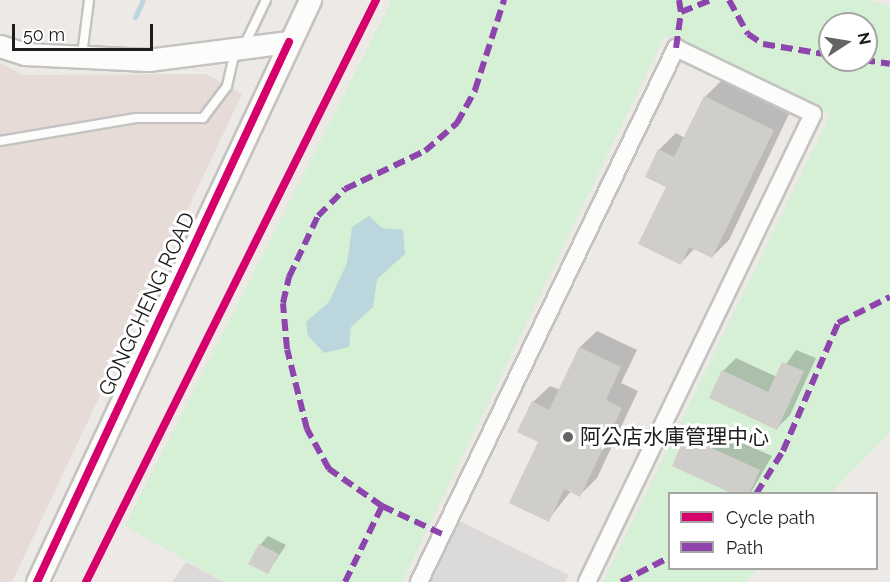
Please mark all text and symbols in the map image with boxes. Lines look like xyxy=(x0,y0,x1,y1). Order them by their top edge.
scale bar xyxy=(15,12,156,50)
north arrow xyxy=(818,12,878,72)
text: 50 m xyxy=(23,24,65,45)
text: N xyxy=(854,31,875,47)
street label: GONGCHENG ROAD xyxy=(93,208,201,400)
place label: 阿公店水庫管理中心 xyxy=(580,424,769,450)
marker: 阿公店水庫管理中心 xyxy=(561,430,575,444)
legend xyxy=(668,492,878,570)
text: Cycle path xyxy=(726,507,815,528)
text: Path xyxy=(726,537,763,558)

